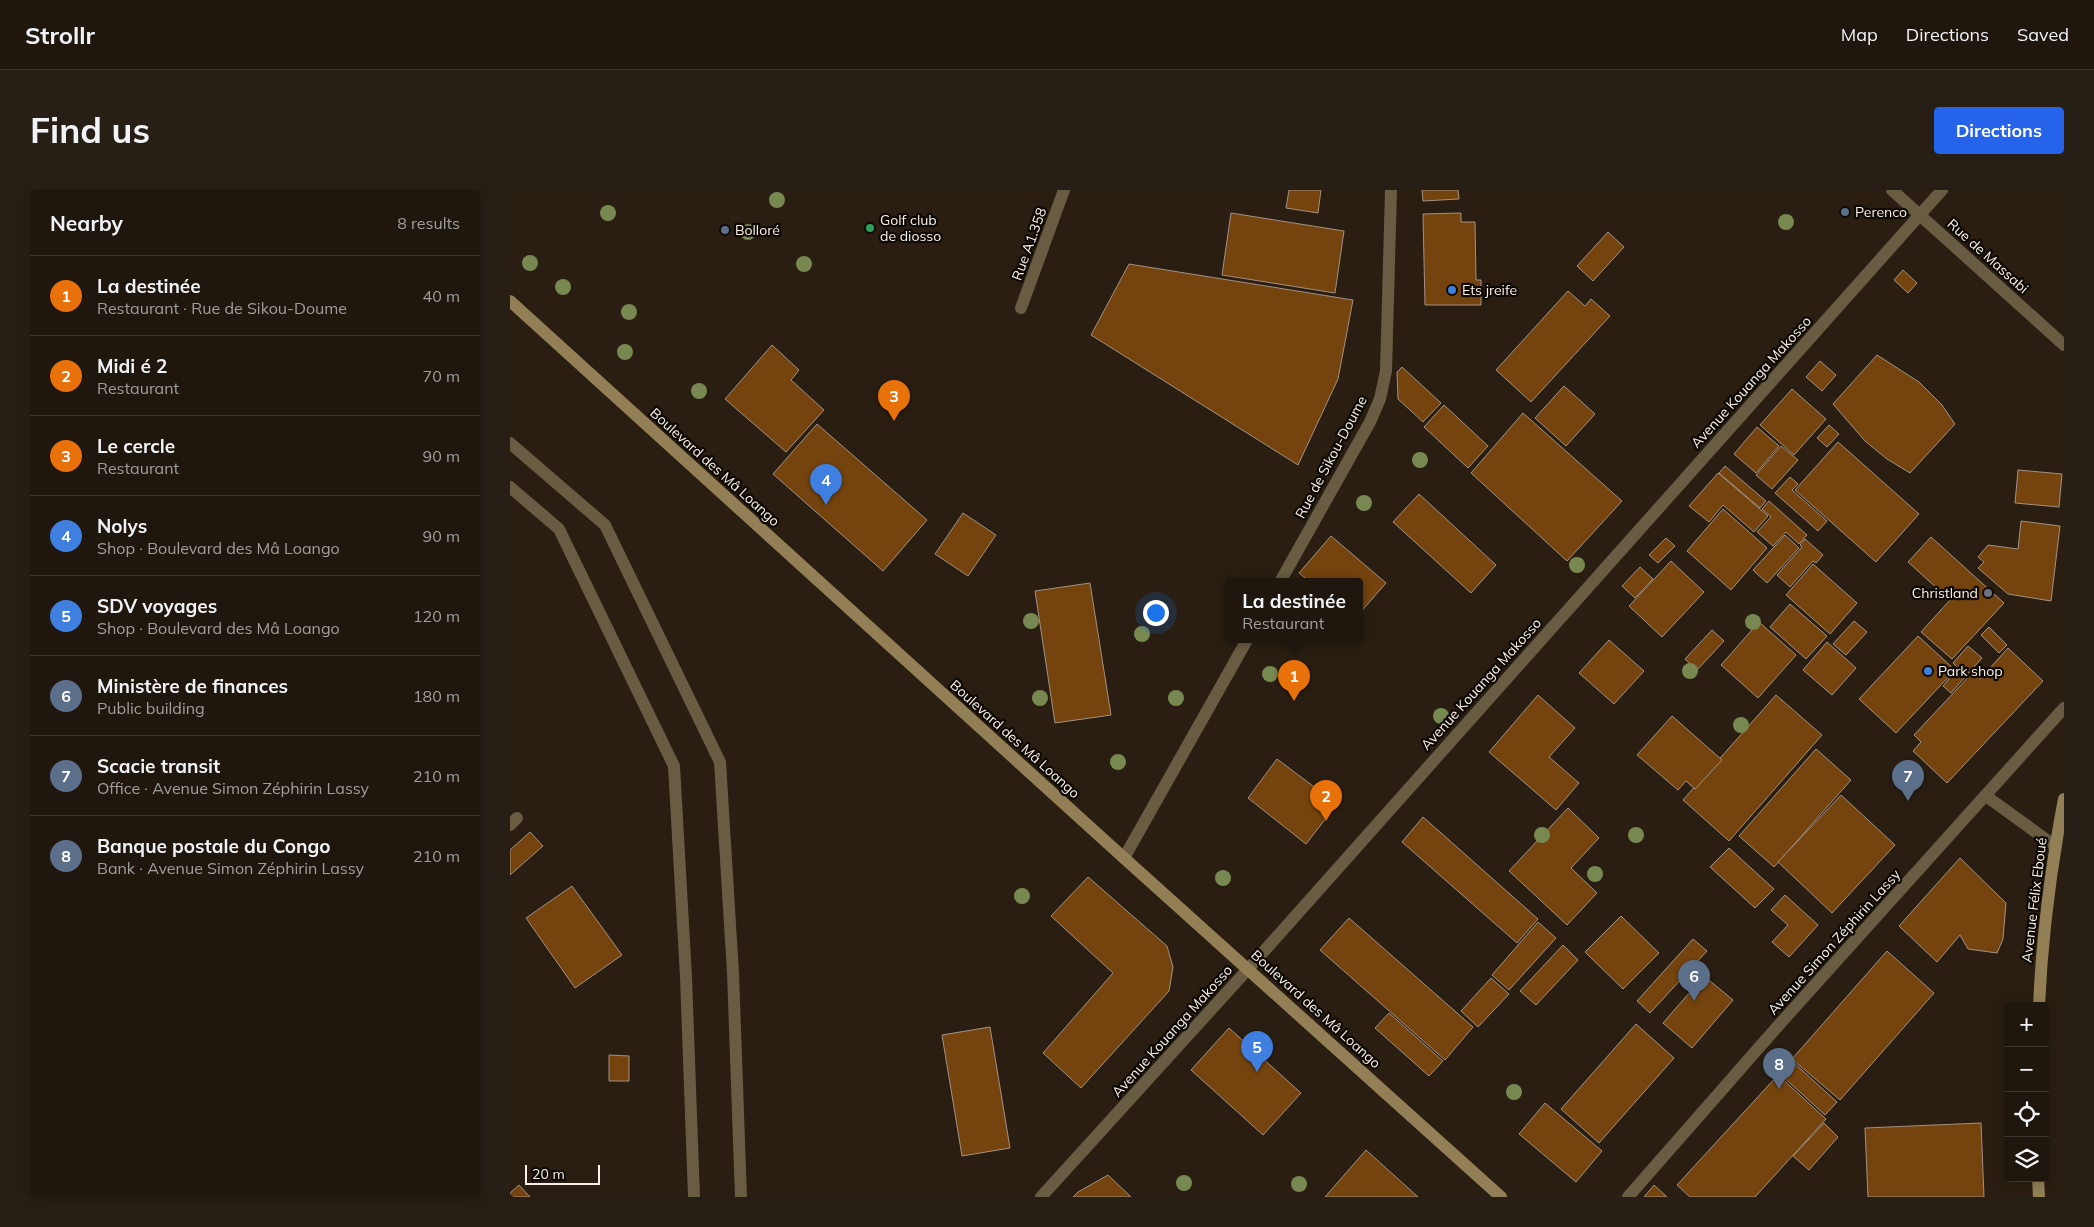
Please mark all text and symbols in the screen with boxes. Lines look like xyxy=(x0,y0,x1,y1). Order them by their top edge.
text: Strollr xyxy=(25,20,95,50)
text: Map xyxy=(1841,23,1878,46)
text: Directions xyxy=(1906,23,1989,46)
text: Saved xyxy=(2017,23,2069,46)
button: Directions xyxy=(1934,107,2064,154)
text: Find us xyxy=(30,108,150,152)
place label: Perenco xyxy=(1855,203,1907,221)
street label: Rue A1.358 xyxy=(1008,205,1050,283)
marker: Perenco xyxy=(1839,206,1851,218)
text: Nearby xyxy=(50,210,123,236)
place label: Golf club de diosso xyxy=(880,211,941,245)
text: 8 results xyxy=(397,213,460,233)
street label: Rue de Massabi xyxy=(1944,215,2032,297)
place label: Bolloré xyxy=(735,221,780,239)
marker: Golf club de diosso xyxy=(864,222,876,234)
marker: Bolloré xyxy=(719,224,731,236)
text: La destinée xyxy=(97,274,201,298)
place label: Ets jreife xyxy=(1462,281,1517,299)
marker: Ets jreife xyxy=(1446,284,1458,296)
text: 1 xyxy=(61,286,71,306)
text: 40 m xyxy=(423,286,460,306)
text: Restaurant · Rue de Sikou-Doume xyxy=(97,298,347,318)
street label: Avenue Kouanga Makosso xyxy=(1687,312,1815,452)
text: Midi é 2 xyxy=(97,354,167,378)
text: 2 xyxy=(61,366,71,386)
text: 70 m xyxy=(423,366,460,386)
text: Restaurant xyxy=(97,378,179,398)
pin: 3 xyxy=(878,380,910,421)
street label: Rue de Sikou-Doume xyxy=(1291,393,1371,521)
street label: Boulevard des Mâ Loango xyxy=(646,404,784,530)
text: Le cercle xyxy=(97,434,175,458)
text: 3 xyxy=(61,446,71,466)
text: 90 m xyxy=(423,446,460,466)
text: Restaurant xyxy=(97,458,179,478)
pin: 4 xyxy=(810,464,842,505)
text: Nolys xyxy=(97,514,147,538)
text: 4 xyxy=(61,526,71,546)
text: 90 m xyxy=(423,526,460,546)
text: Shop · Boulevard des Mâ Loango xyxy=(97,538,340,558)
popup xyxy=(1225,578,1363,643)
place label: Christland xyxy=(1912,584,1978,602)
marker: Christland xyxy=(1982,587,1994,599)
text: La destinée xyxy=(1242,589,1346,613)
text: SDV voyages xyxy=(97,594,217,618)
your location xyxy=(1143,600,1169,626)
text: 5 xyxy=(61,606,71,626)
text: 120 m xyxy=(413,606,460,626)
text: Restaurant xyxy=(1242,613,1324,633)
street label: Avenue Kouanga Makosso xyxy=(1417,614,1545,754)
text: Shop · Boulevard des Mâ Loango xyxy=(97,618,340,638)
pin: 1 xyxy=(1278,660,1310,701)
place label: Park shop xyxy=(1938,662,2003,680)
marker: Park shop xyxy=(1922,665,1934,677)
text: Ministère de finances xyxy=(97,674,288,698)
street label: Boulevard des Mâ Loango xyxy=(946,676,1084,802)
text: 6 xyxy=(61,686,71,706)
text: 180 m xyxy=(413,686,460,706)
text: Public building xyxy=(97,698,205,718)
text: Scacie transit xyxy=(97,754,220,778)
pin: 7 xyxy=(1892,760,1924,801)
text: 7 xyxy=(61,766,71,786)
text: 210 m xyxy=(413,766,460,786)
text: Office · Avenue Simon Zéphirin Lassy xyxy=(97,778,369,798)
pin: 2 xyxy=(1310,780,1342,821)
text: Banque postale du Congo xyxy=(97,834,331,858)
street label: Avenue Félix Eboué xyxy=(2017,836,2051,964)
text: 8 xyxy=(61,846,71,866)
text: 210 m xyxy=(413,846,460,866)
text: Bank · Avenue Simon Zéphirin Lassy xyxy=(97,858,364,878)
street label: Avenue Simon Zéphirin Lassy xyxy=(1764,865,1905,1019)
street label: Boulevard des Mâ Loango xyxy=(1247,946,1385,1072)
pin: 6 xyxy=(1678,960,1710,1001)
street label: Avenue Kouanga Makosso xyxy=(1108,961,1236,1101)
map controls xyxy=(2004,1002,2049,1182)
button: + xyxy=(2004,1002,2049,1047)
pin: 5 xyxy=(1241,1031,1273,1072)
button: − xyxy=(2004,1047,2049,1092)
pin: 8 xyxy=(1763,1048,1795,1089)
button: locate xyxy=(2004,1092,2049,1137)
button: layers xyxy=(2004,1137,2049,1182)
scale bar xyxy=(525,1162,600,1185)
text: 20 m xyxy=(532,1165,565,1183)

